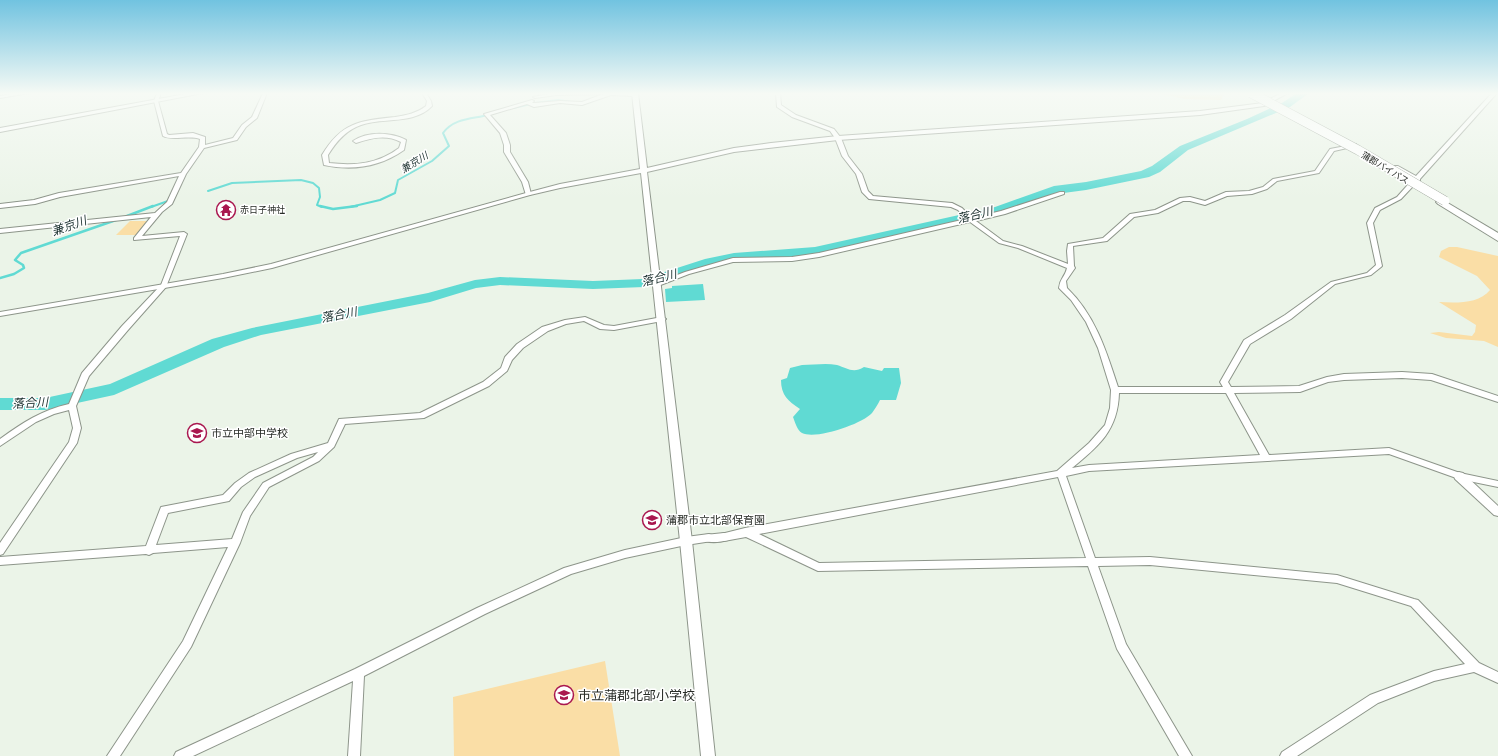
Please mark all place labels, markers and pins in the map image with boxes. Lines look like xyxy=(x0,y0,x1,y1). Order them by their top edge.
temple icon: 赤日子神社 xyxy=(215,199,237,221)
place label: 赤日子神社 xyxy=(240,205,285,215)
school or university icon: 市立中部中学校 xyxy=(186,422,208,444)
place label: 市立中部中学校 xyxy=(211,427,288,440)
school or university icon: 蒲郡市立北部保育園 xyxy=(641,509,663,531)
place label: 蒲郡市立北部保育園 xyxy=(666,514,765,527)
school or university icon: 市立蒲郡北部小学校 xyxy=(553,684,575,706)
place label: 市立蒲郡北部小学校 xyxy=(578,688,695,703)

